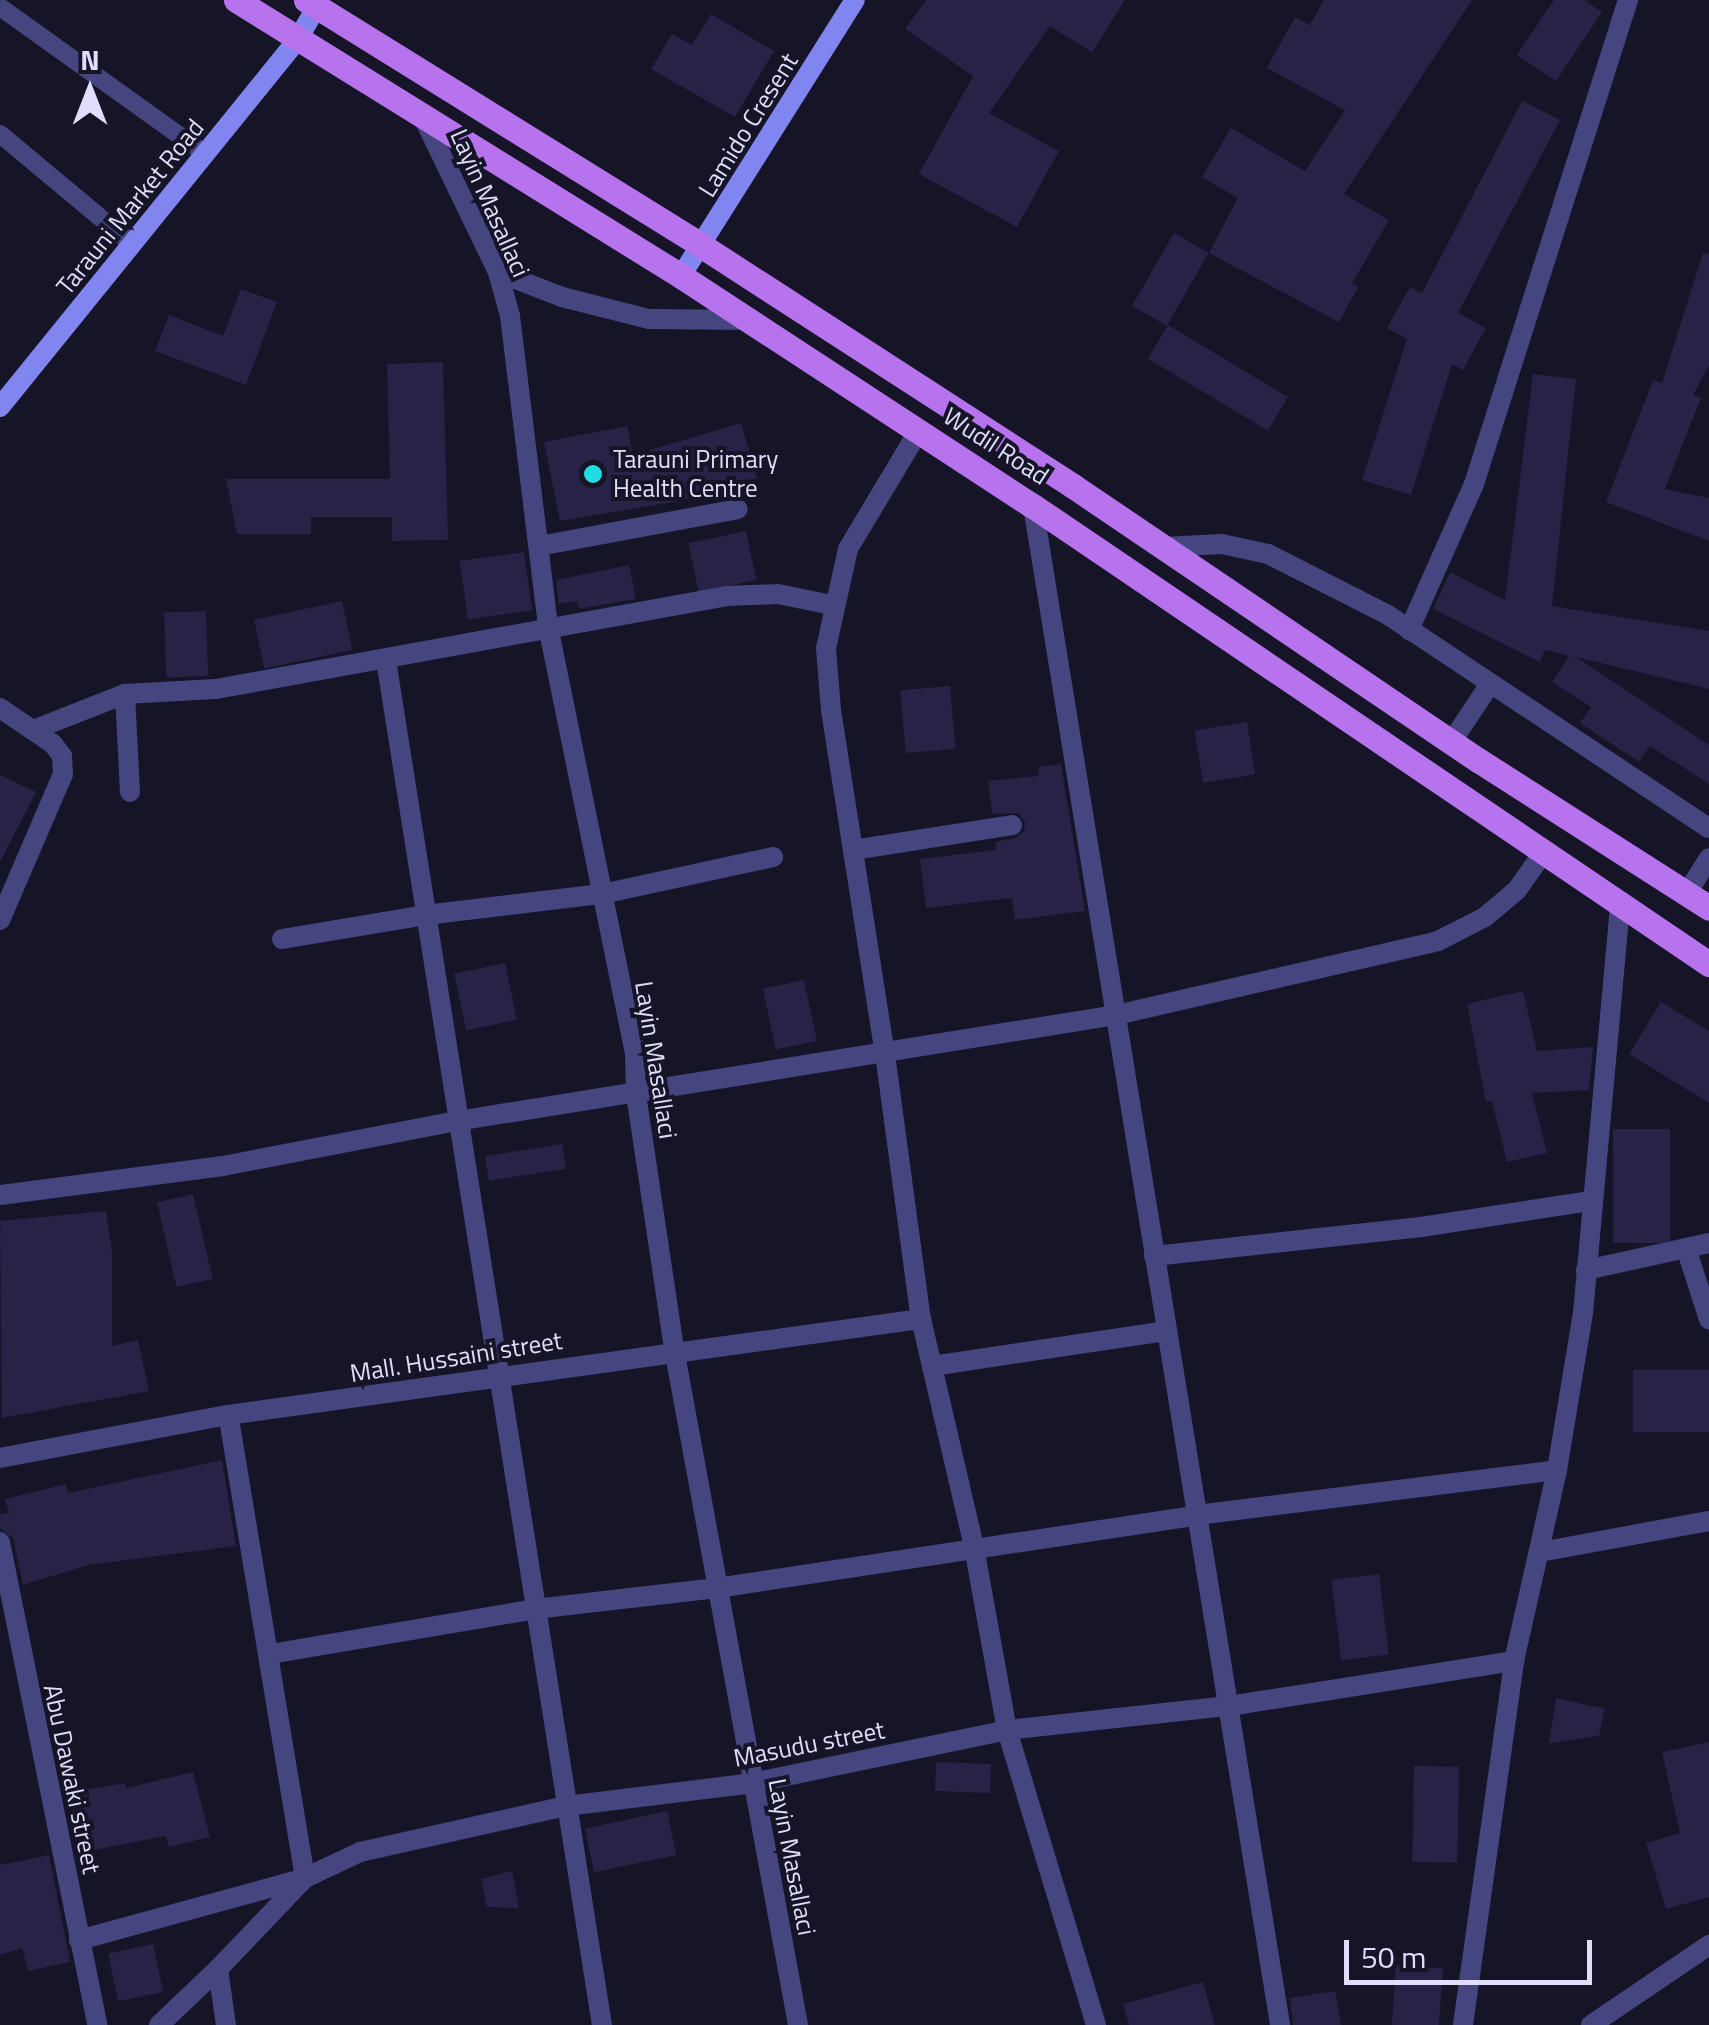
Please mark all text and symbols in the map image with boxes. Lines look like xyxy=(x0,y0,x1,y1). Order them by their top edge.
text: N xyxy=(80,38,100,81)
north arrow xyxy=(40,40,140,140)
street label: Lamido Cresent xyxy=(692,48,804,202)
street label: Tarauni Market Road xyxy=(50,113,210,301)
street label: Layin Masallaci xyxy=(444,124,536,282)
street label: Wudil Road xyxy=(938,401,1054,491)
place label: Tarauni Primary Health Centre xyxy=(613,445,778,504)
marker: Tarauni Primary Health Centre xyxy=(582,463,604,485)
street label: Layin Masallaci xyxy=(629,979,683,1141)
street label: Mall. Hussaini street xyxy=(348,1325,564,1389)
street label: Abu Dawaki street xyxy=(37,1682,107,1876)
street label: Masudu street xyxy=(731,1715,887,1773)
street label: Layin Masallaci xyxy=(762,1776,822,1938)
scale bar xyxy=(1349,1920,1596,1982)
text: 50 m xyxy=(1361,1934,1426,1980)

